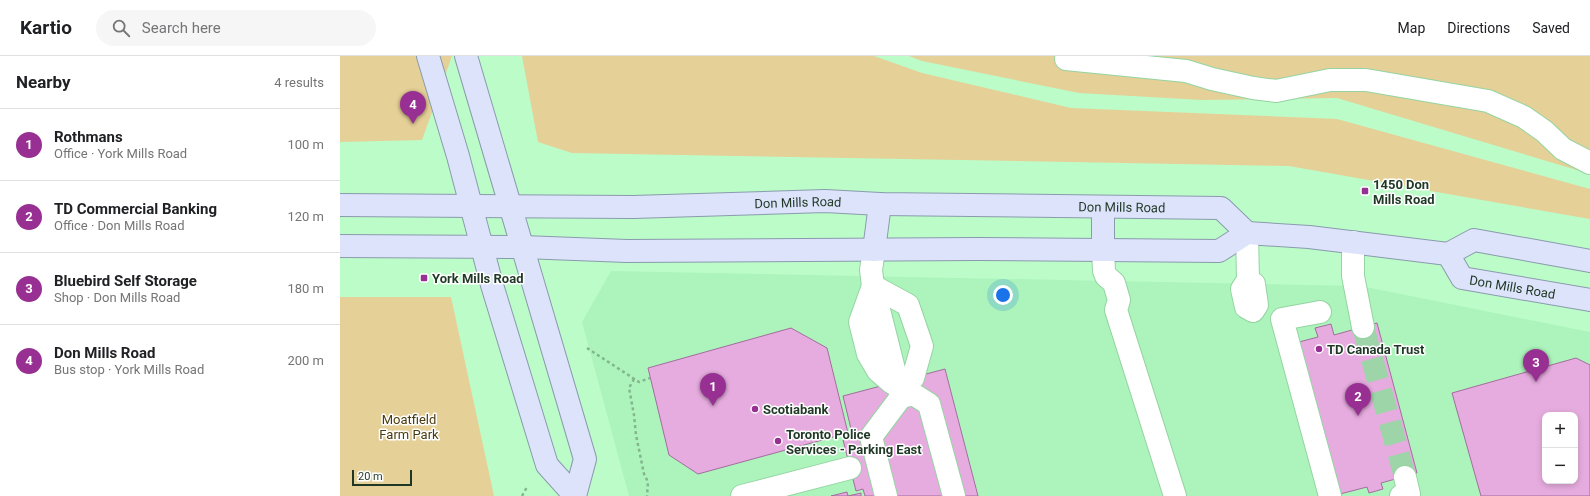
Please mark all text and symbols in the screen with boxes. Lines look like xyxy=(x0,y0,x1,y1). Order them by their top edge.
search box xyxy=(96,10,376,46)
text: Kartio xyxy=(20,16,72,39)
icon: search xyxy=(110,17,132,39)
text: Search here xyxy=(142,19,221,37)
text: Map xyxy=(1398,20,1425,36)
text: Directions xyxy=(1447,20,1510,36)
text: Saved xyxy=(1532,20,1570,36)
text: Nearby xyxy=(16,72,71,92)
text: 4 results xyxy=(274,75,324,90)
pin: 4 xyxy=(400,91,426,124)
text: Rothmans xyxy=(54,128,123,146)
text: 1 xyxy=(25,137,33,152)
text: 100 m xyxy=(287,137,324,152)
text: Office · York Mills Road xyxy=(54,146,187,161)
place label: 1450 Don Mills Road xyxy=(1373,177,1435,207)
marker: 1450 Don Mills Road xyxy=(1360,186,1370,196)
street label: Don Mills Road xyxy=(754,194,842,211)
street label: Don Mills Road xyxy=(1078,199,1165,215)
text: TD Commercial Banking xyxy=(54,200,217,218)
text: 2 xyxy=(25,209,33,224)
text: 120 m xyxy=(287,209,324,224)
text: Office · Don Mills Road xyxy=(54,218,185,233)
place label: York Mills Road xyxy=(432,271,523,286)
text: Bluebird Self Storage xyxy=(54,272,197,290)
street label: Don Mills Road xyxy=(1468,272,1557,302)
marker: York Mills Road xyxy=(419,273,429,283)
text: 3 xyxy=(25,281,33,296)
text: 180 m xyxy=(287,281,324,296)
your location xyxy=(993,285,1013,305)
text: Shop · Don Mills Road xyxy=(54,290,180,305)
place label: TD Canada Trust xyxy=(1327,342,1425,357)
text: Don Mills Road xyxy=(54,344,155,362)
marker: TD Canada Trust xyxy=(1314,344,1324,354)
pin: 3 xyxy=(1523,349,1549,382)
text: 4 xyxy=(25,353,33,368)
text: 200 m xyxy=(287,353,324,368)
text: Bus stop · York Mills Road xyxy=(54,362,204,377)
pin: 1 xyxy=(700,373,726,406)
pin: 2 xyxy=(1345,383,1371,416)
place label: Scotiabank xyxy=(763,402,829,417)
marker: Scotiabank xyxy=(750,404,760,414)
park label: Moatfield Farm Park xyxy=(379,412,439,442)
map controls xyxy=(1542,412,1578,484)
button: + xyxy=(1542,412,1578,448)
place label: Toronto Police Services - Parking East xyxy=(786,427,922,457)
marker: Toronto Police Services - Parking East xyxy=(773,436,783,446)
button: − xyxy=(1542,448,1578,484)
scale bar xyxy=(352,468,412,487)
text: 20 m xyxy=(358,470,383,483)

